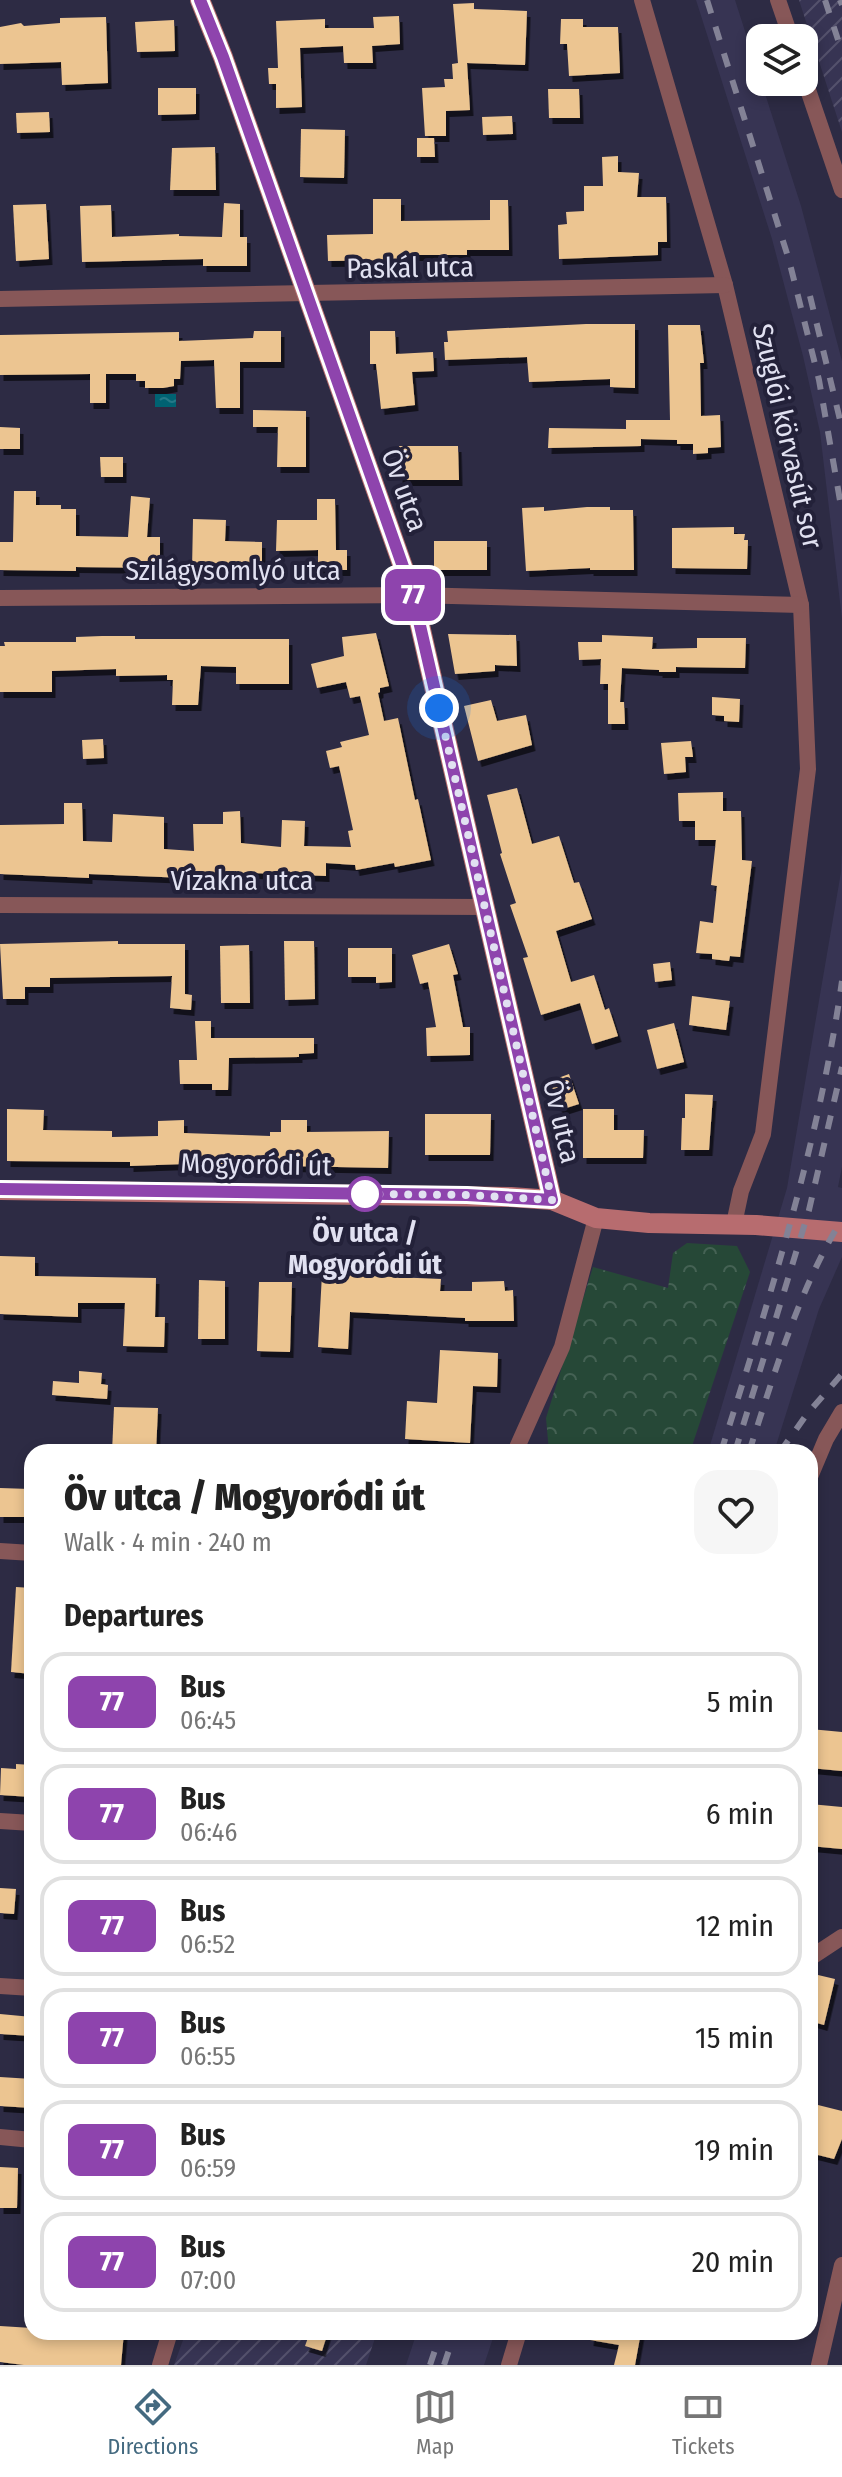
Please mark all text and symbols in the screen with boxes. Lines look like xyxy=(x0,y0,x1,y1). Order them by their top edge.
map controls xyxy=(746,24,818,96)
button: layers xyxy=(746,24,818,96)
street label: Paskál utca xyxy=(346,250,474,285)
street label: Szuglói körvasút sor xyxy=(746,321,829,552)
street label: Öv utca xyxy=(374,444,435,536)
street label: Szilágysomlyó utca xyxy=(125,554,341,587)
line badge: 77 xyxy=(377,569,449,621)
text: 77 xyxy=(401,578,425,611)
your location xyxy=(419,688,459,728)
street label: Vízakna utca xyxy=(171,864,313,897)
street label: Öv utca xyxy=(536,1076,587,1166)
street label: Mogyoródi út xyxy=(180,1147,333,1182)
marker: Öv utca / Mogyoródi út xyxy=(348,1177,382,1211)
place label: Öv utca / Mogyoródi út xyxy=(288,1216,443,1281)
button: heart xyxy=(694,1470,778,1554)
text: Öv utca / Mogyoródi út xyxy=(64,1474,425,1520)
text: Walk · 4 min · 240 m xyxy=(64,1527,272,1558)
text: Departures xyxy=(64,1598,204,1634)
text: Bus xyxy=(180,1669,225,1705)
text: 5 min xyxy=(707,1684,774,1720)
text: 77 xyxy=(100,1685,124,1718)
text: 06:45 xyxy=(180,1705,236,1736)
text: Bus xyxy=(180,1781,225,1817)
text: 6 min xyxy=(706,1796,774,1832)
text: 77 xyxy=(100,1797,124,1830)
text: 06:46 xyxy=(180,1817,237,1848)
text: Bus xyxy=(180,1893,225,1929)
text: 12 min xyxy=(696,1908,774,1944)
text: 77 xyxy=(100,1909,124,1942)
text: 06:52 xyxy=(180,1929,235,1960)
text: Bus xyxy=(180,2005,225,2041)
text: 15 min xyxy=(695,2020,774,2056)
text: 77 xyxy=(100,2021,124,2054)
text: 06:55 xyxy=(180,2041,236,2072)
text: Bus xyxy=(180,2117,225,2153)
text: 19 min xyxy=(694,2132,774,2168)
text: 77 xyxy=(100,2133,124,2166)
text: 06:59 xyxy=(180,2153,236,2184)
text: Bus xyxy=(180,2229,225,2265)
text: 20 min xyxy=(692,2244,774,2280)
text: 77 xyxy=(100,2245,124,2278)
text: 07:00 xyxy=(180,2265,236,2296)
tab: Directions xyxy=(107,2385,198,2460)
tab: Map xyxy=(413,2385,457,2460)
tab: Tickets xyxy=(672,2385,735,2460)

